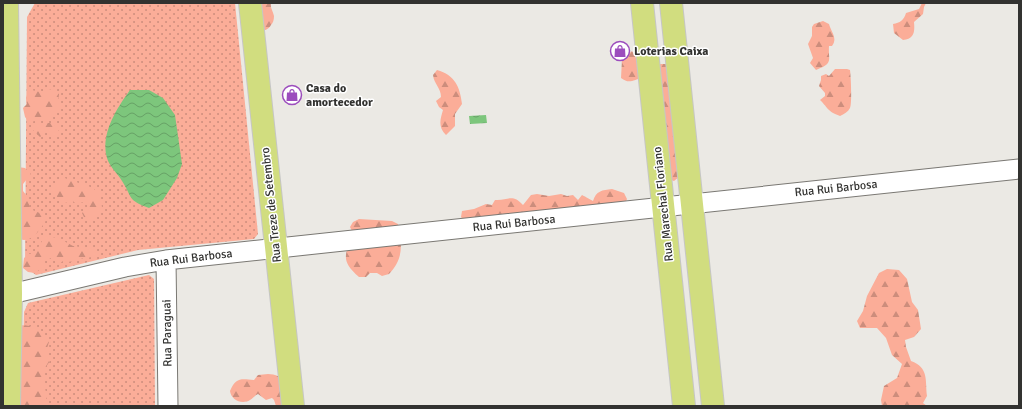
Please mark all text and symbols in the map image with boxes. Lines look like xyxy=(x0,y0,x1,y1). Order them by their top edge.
shop icon: Loterias Caixa xyxy=(609,40,631,62)
place label: Loterias Caixa xyxy=(634,44,708,59)
place label: Casa do amortecedor xyxy=(306,81,373,110)
shop icon: Casa do amortecedor xyxy=(281,84,303,106)
street label: Rua Marechal Floriano xyxy=(650,146,677,262)
street label: Rua Treze de Setembro xyxy=(258,147,285,263)
street label: Rua Rui Barbosa xyxy=(794,177,878,200)
street label: Rua Rui Barbosa xyxy=(472,212,556,235)
street label: Rua Rui Barbosa xyxy=(149,246,233,271)
street label: Rua Paraguai xyxy=(159,299,176,367)

